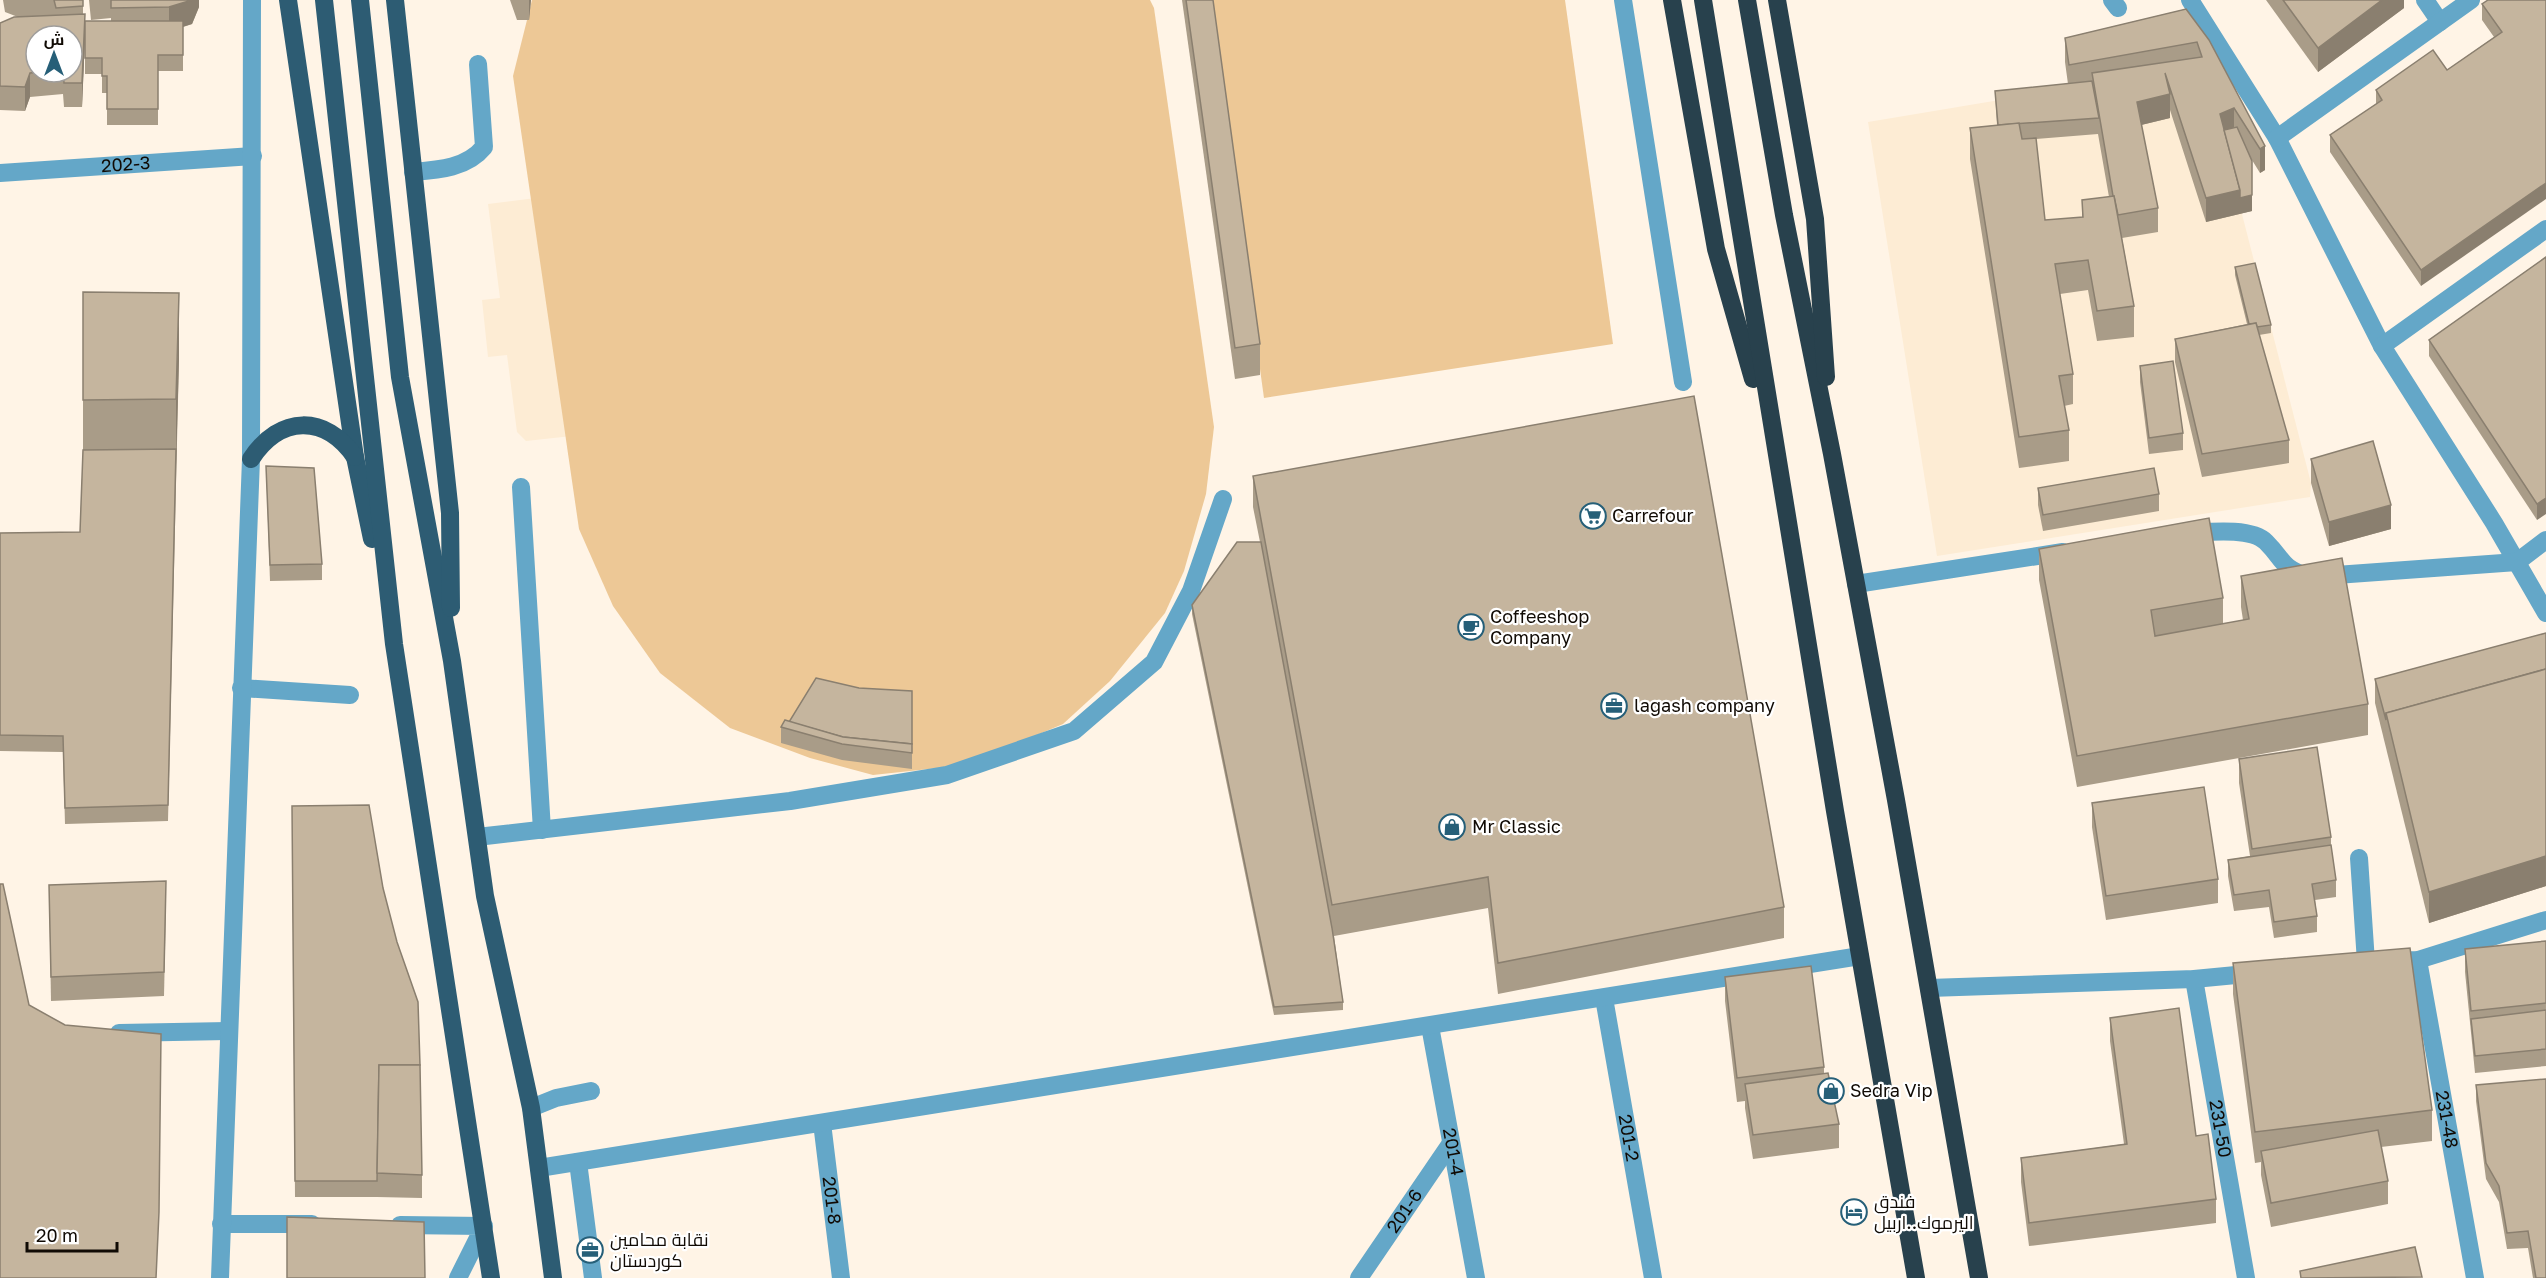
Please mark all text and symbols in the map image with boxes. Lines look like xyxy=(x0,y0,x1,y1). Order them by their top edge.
north arrow xyxy=(24,24,84,84)
text: ش xyxy=(44,29,64,49)
street label: 202-3 xyxy=(100,151,151,176)
supermarket icon: Carrefour xyxy=(1578,501,1608,531)
place label: Carrefour xyxy=(1612,504,1694,526)
place label: Coffeeshop Company xyxy=(1490,605,1589,648)
cafe icon: Coffeeshop Company xyxy=(1456,612,1486,642)
office icon: lagash company xyxy=(1599,691,1629,721)
place label: lagash company xyxy=(1634,694,1775,716)
shop icon: Mr Classic xyxy=(1437,812,1467,842)
place label: Mr Classic xyxy=(1472,815,1561,837)
shop icon: Sedra Vip xyxy=(1816,1076,1846,1106)
place label: Sedra Vip xyxy=(1850,1079,1933,1101)
street label: 231-48 xyxy=(2432,1089,2464,1150)
street label: 231-50 xyxy=(2205,1098,2237,1159)
street label: 201-2 xyxy=(1615,1112,1644,1163)
street label: 201-4 xyxy=(1439,1126,1469,1177)
street label: 201-8 xyxy=(819,1175,846,1226)
street label: 201-6 xyxy=(1381,1184,1426,1237)
place label: فندق اليرموك..اربيل xyxy=(1874,1190,1974,1234)
hotel icon: فندق اليرموك..اربيل xyxy=(1839,1197,1869,1227)
scale bar xyxy=(27,1215,117,1253)
text: 20 m xyxy=(36,1224,78,1246)
place label: نقابة محامين كوردستان xyxy=(610,1228,708,1272)
office icon: نقابة محامين كوردستان xyxy=(575,1235,605,1265)

